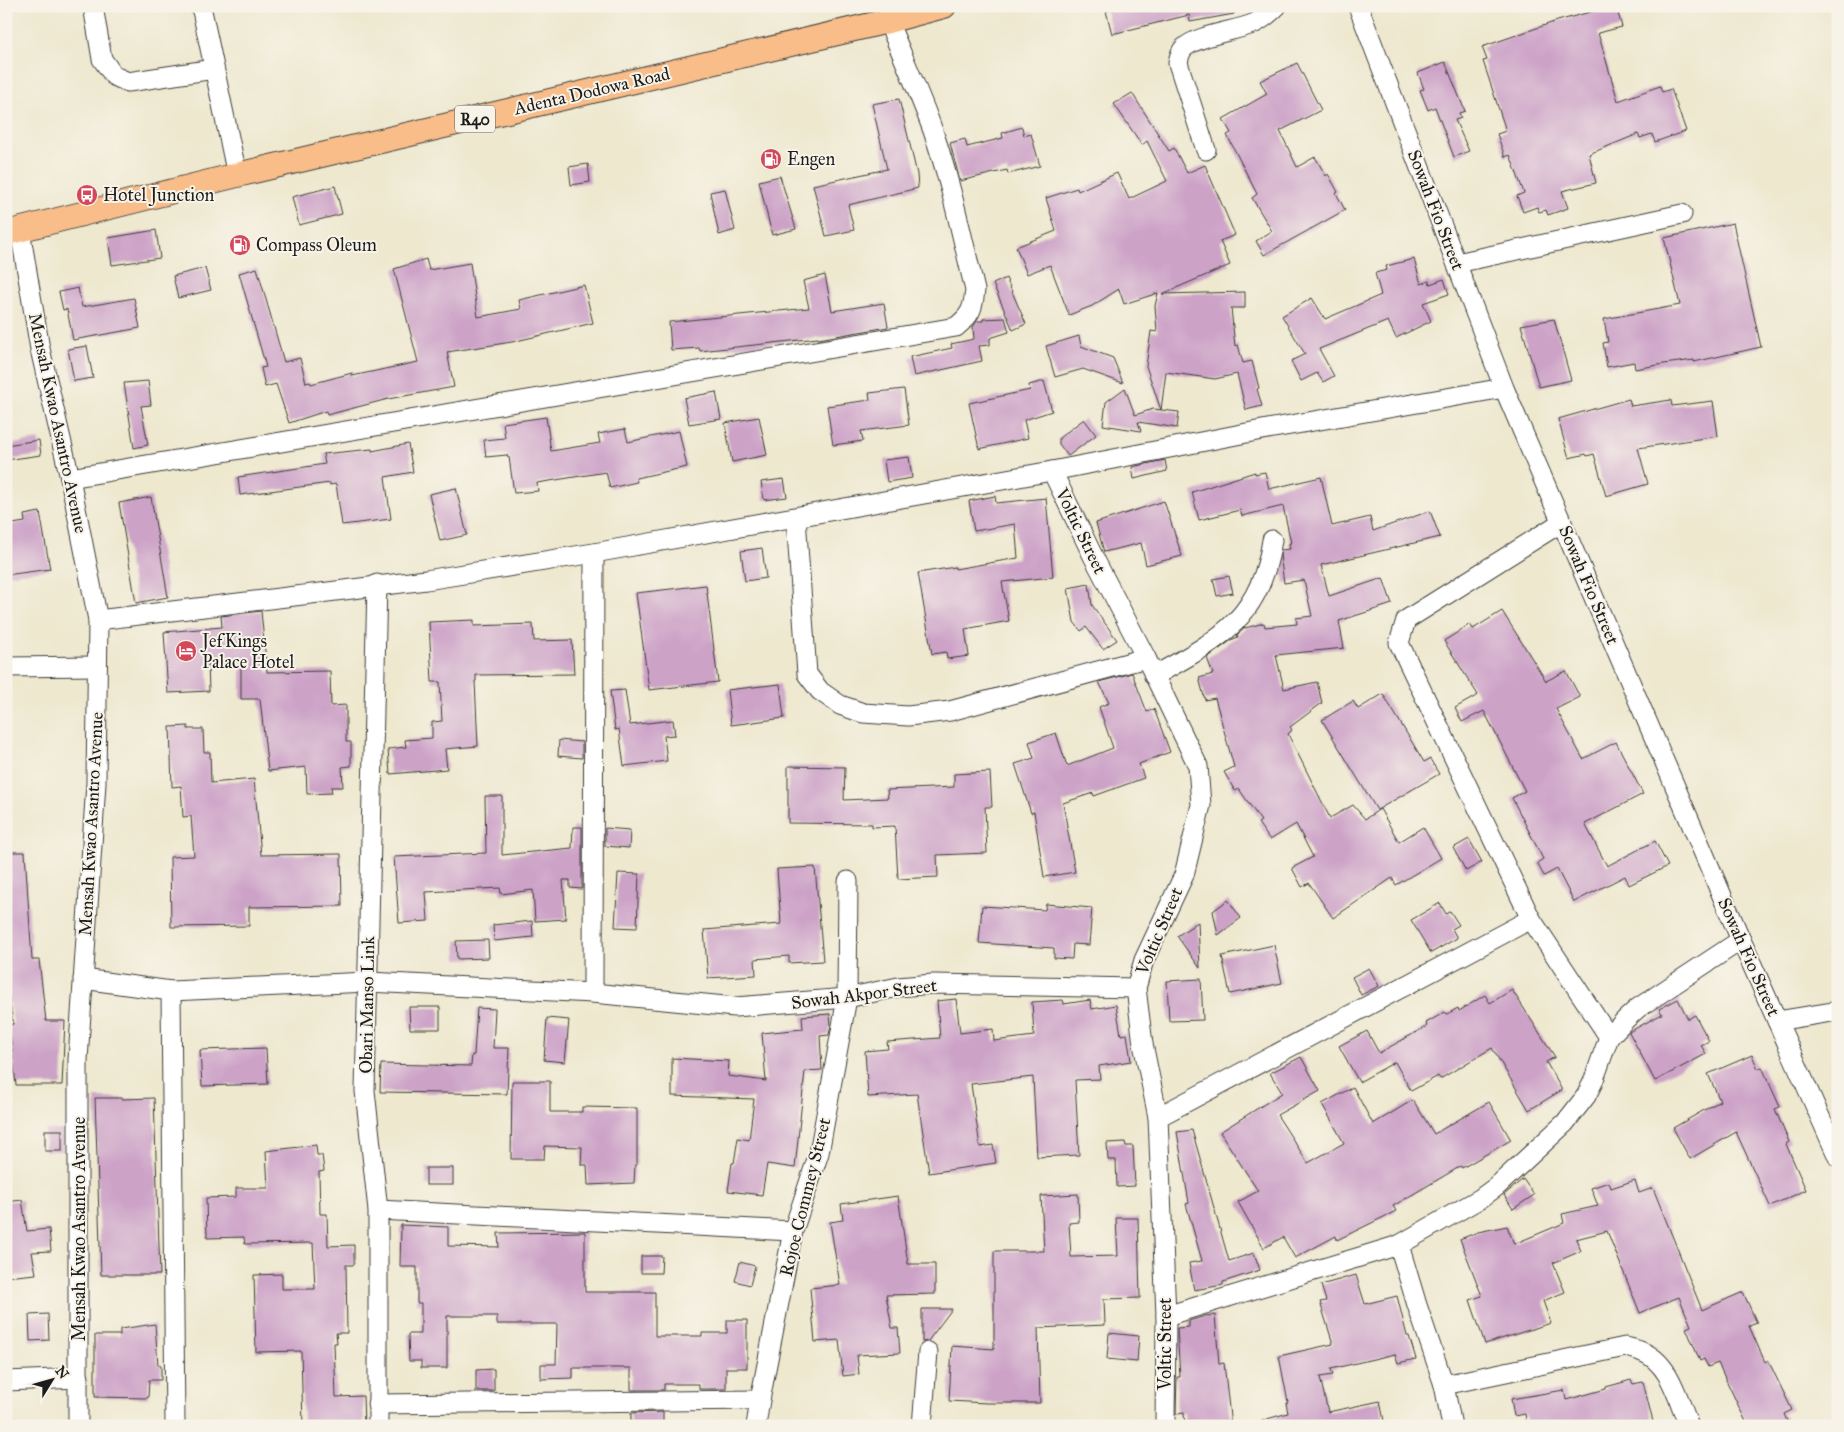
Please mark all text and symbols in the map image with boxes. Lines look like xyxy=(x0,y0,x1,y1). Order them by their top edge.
street label: Adenta Dodowa Road xyxy=(511,62,672,120)
road number: R40 xyxy=(455,106,495,132)
fuel station icon: Engen xyxy=(759,147,783,171)
street label: Sowah Fio Street xyxy=(1403,147,1469,274)
place label: Engen xyxy=(787,148,836,171)
bus stop icon: Hotel Junction xyxy=(75,183,99,207)
place label: Hotel Junction xyxy=(103,184,214,207)
fuel station icon: Compass Oleum xyxy=(228,233,252,257)
place label: Compass Oleum xyxy=(256,234,377,256)
street label: Mensah Kwao Asantro Avenue xyxy=(24,311,92,535)
street label: Voltic Street xyxy=(1050,484,1111,578)
street label: Sowah Fio Street xyxy=(1554,522,1624,648)
place label: JefKings Palace Hotel xyxy=(200,630,294,673)
hotel icon: JefKings Palace Hotel xyxy=(174,639,198,663)
street label: Mensah Kwao Asantro Avenue xyxy=(74,711,108,937)
street label: Voltic Street xyxy=(1130,883,1187,979)
street label: Sowah Fio Street xyxy=(1713,894,1785,1020)
street label: Obari Manso Link xyxy=(355,935,379,1074)
street label: Sowah Akpor Street xyxy=(790,974,939,1014)
street label: Rojoe Commey Street xyxy=(775,1115,836,1279)
street label: Mensah Kwao Asantro Avenue xyxy=(68,1117,90,1341)
street label: Voltic Street xyxy=(1154,1297,1176,1391)
north arrow xyxy=(28,1354,78,1404)
text: N xyxy=(52,1363,72,1382)

